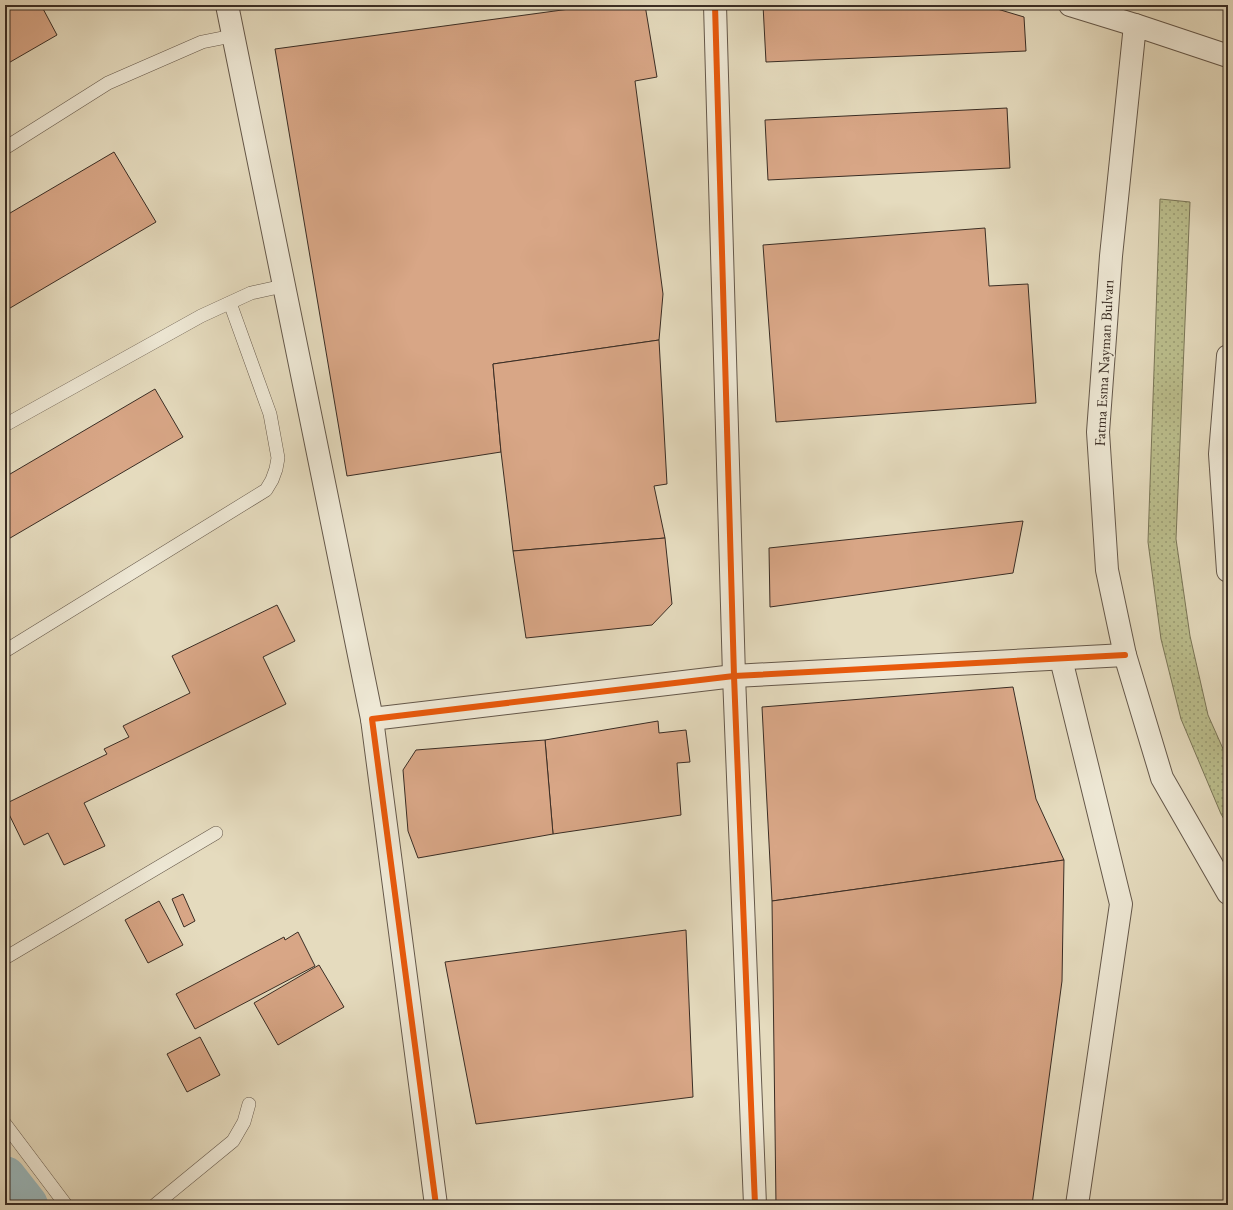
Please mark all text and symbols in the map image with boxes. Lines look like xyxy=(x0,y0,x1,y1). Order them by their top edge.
street label: Fatma Esma Nayman Bulvarı xyxy=(1090,279,1117,447)

